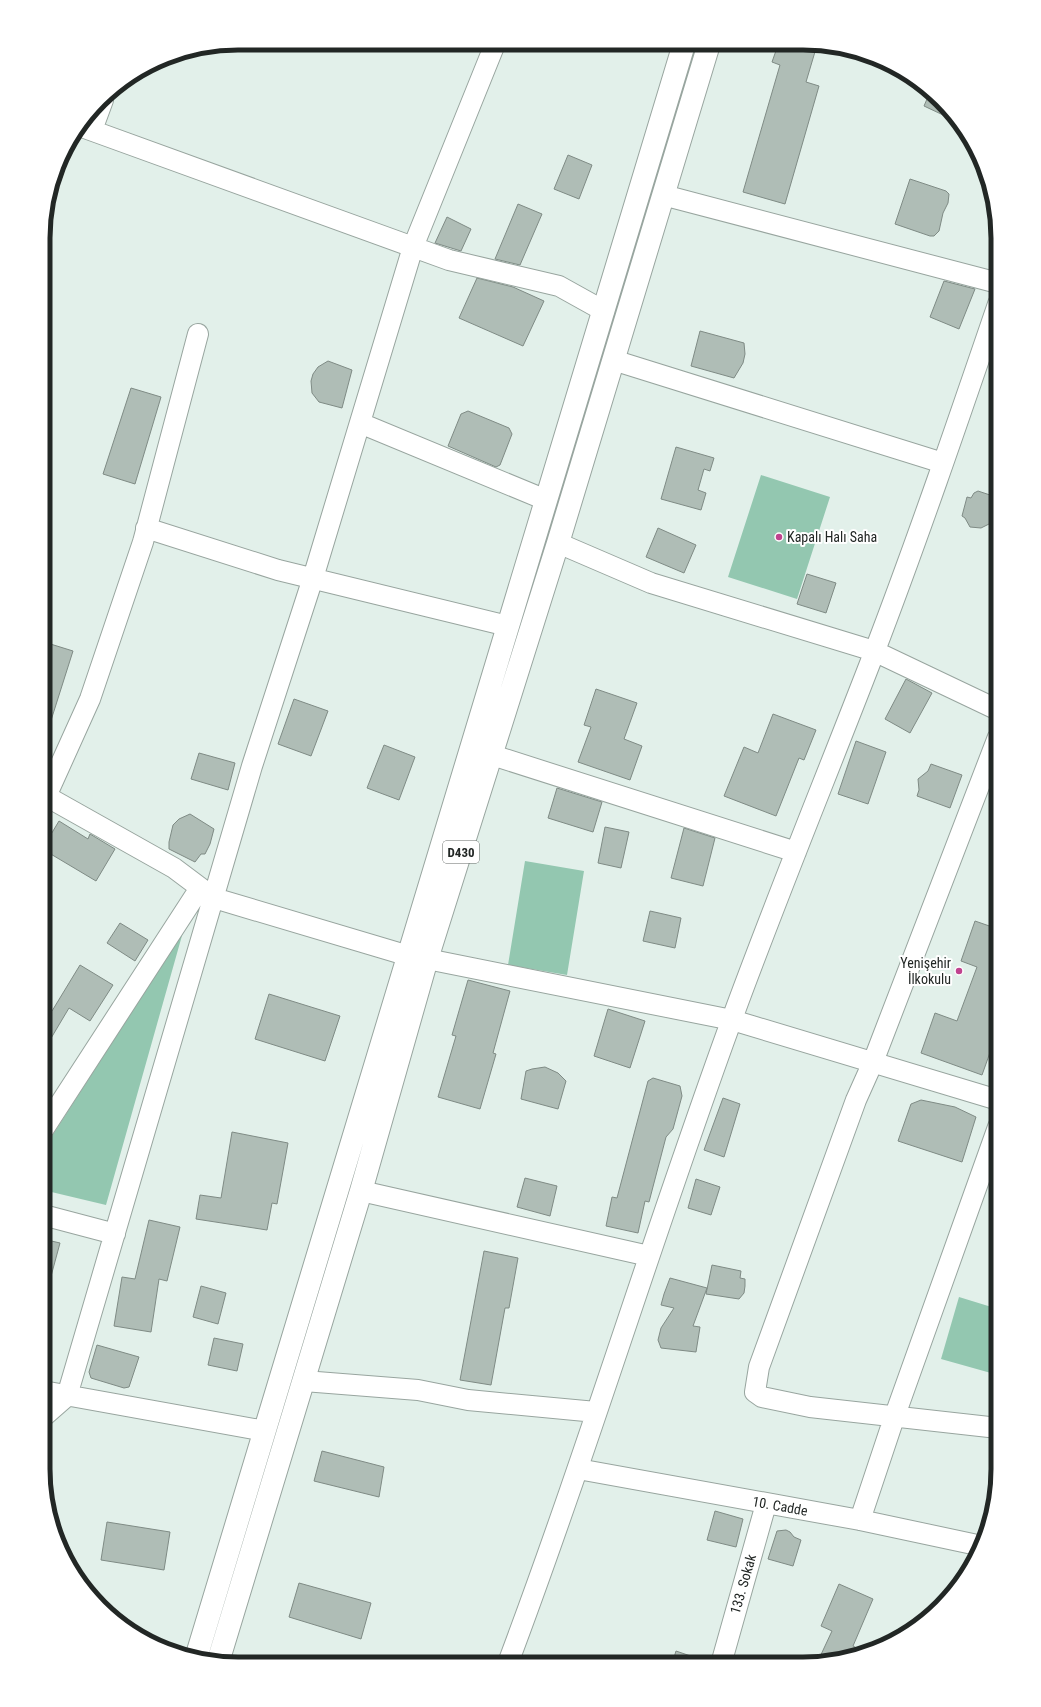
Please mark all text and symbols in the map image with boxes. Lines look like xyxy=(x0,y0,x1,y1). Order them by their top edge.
place label: Kapalı Halı Saha xyxy=(787,529,877,545)
marker: Kapalı Halı Saha xyxy=(774,532,784,542)
road number: D430 xyxy=(443,841,479,863)
place label: Yenişehir İlkokulu xyxy=(900,955,951,987)
marker: Yenişehir İlkokulu xyxy=(954,966,964,976)
street label: 10. Cadde xyxy=(751,1493,809,1519)
street label: 133. Sokak xyxy=(727,1552,759,1616)

